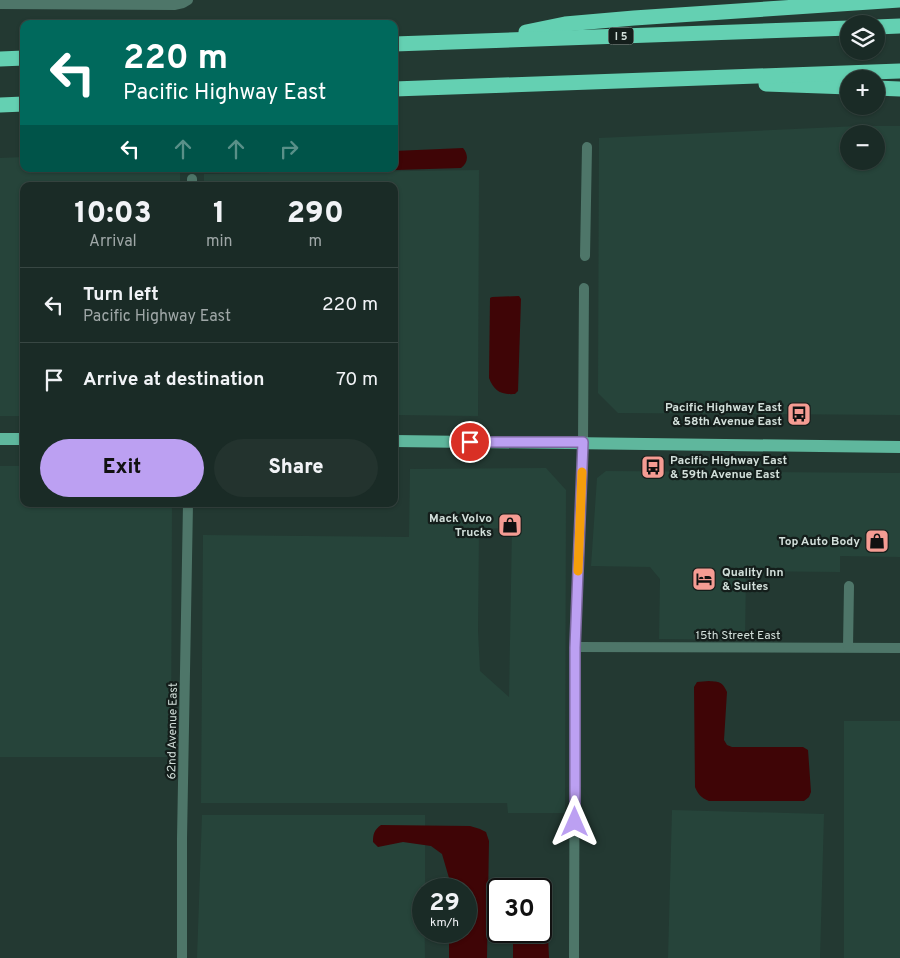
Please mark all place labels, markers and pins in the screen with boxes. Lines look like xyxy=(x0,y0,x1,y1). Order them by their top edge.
place label: Pacific Highway East & 58th Avenue East xyxy=(665,400,782,430)
bus stop icon: Pacific Highway East & 58th Avenue East xyxy=(786,401,812,427)
pin xyxy=(449,421,491,463)
place label: Pacific Highway East & 59th Avenue East xyxy=(670,453,787,483)
bus stop icon: Pacific Highway East & 59th Avenue East xyxy=(640,454,666,480)
place label: Mack Volvo Trucks xyxy=(429,511,492,541)
shop icon: Mack Volvo Trucks xyxy=(497,512,523,538)
shop icon: Top Auto Body xyxy=(864,528,890,554)
place label: Top Auto Body xyxy=(779,534,860,550)
place label: Quality Inn & Suites xyxy=(722,565,784,595)
hotel icon: Quality Inn & Suites xyxy=(691,566,717,592)

